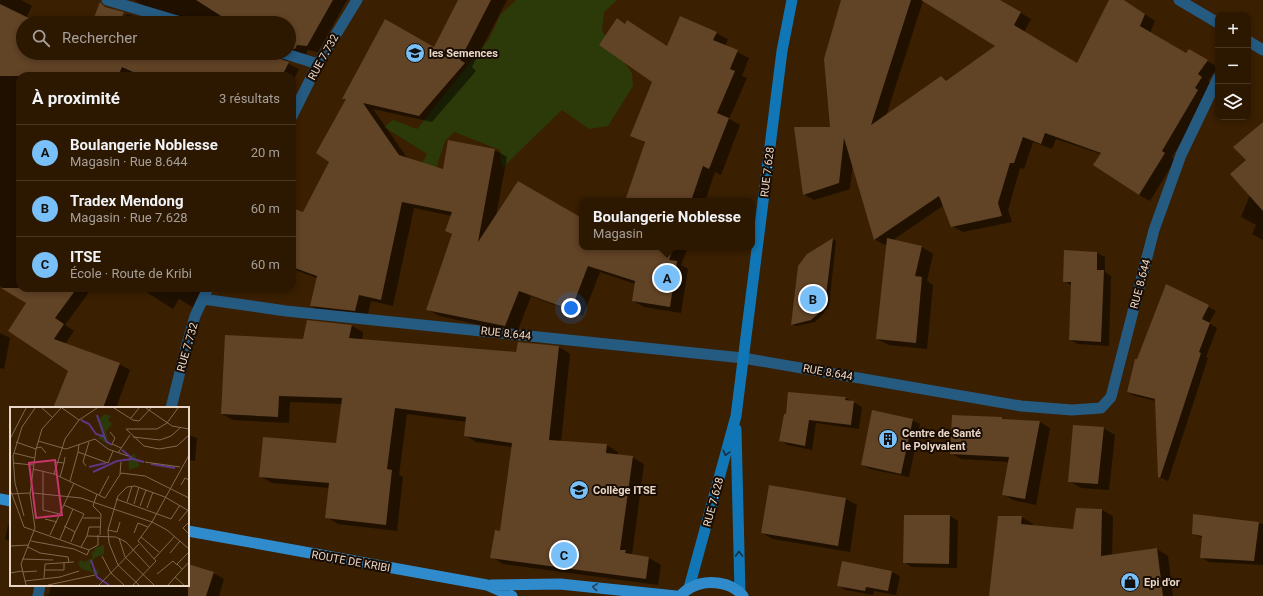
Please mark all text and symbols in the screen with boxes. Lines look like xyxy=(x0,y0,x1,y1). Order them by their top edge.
map controls xyxy=(1215,12,1251,120)
button: + xyxy=(1215,12,1251,48)
search box xyxy=(16,16,296,60)
icon: search xyxy=(30,27,52,49)
text: Rechercher xyxy=(62,29,137,47)
street label: RUE 7.732 xyxy=(306,32,341,82)
school or university icon: les Semences xyxy=(404,42,426,64)
place label: les Semences xyxy=(429,47,498,60)
button: − xyxy=(1215,48,1251,84)
button: layers xyxy=(1215,84,1251,120)
text: À proximité xyxy=(32,88,120,108)
text: 3 résultats xyxy=(219,91,280,106)
text: Boulangerie Noblesse xyxy=(70,136,218,154)
text: A xyxy=(41,145,49,160)
text: 20 m xyxy=(251,145,280,160)
street label: RUE 7.628 xyxy=(758,146,777,198)
text: Magasin · Rue 8.644 xyxy=(70,154,188,169)
text: Tradex Mendong xyxy=(70,192,184,210)
popup xyxy=(579,198,755,250)
text: B xyxy=(41,201,49,216)
text: 60 m xyxy=(251,201,280,216)
text: Boulangerie Noblesse xyxy=(593,208,741,226)
text: Magasin · Rue 7.628 xyxy=(70,210,188,225)
text: Magasin xyxy=(593,226,643,241)
text: ITSE xyxy=(70,248,101,266)
text: C xyxy=(41,257,49,272)
text: 60 m xyxy=(251,257,280,272)
street label: RUE 8.644 xyxy=(1128,258,1153,310)
pin: A xyxy=(654,263,680,293)
text: École · Route de Kribi xyxy=(70,266,192,281)
pin: B xyxy=(800,284,826,314)
your location xyxy=(561,298,581,318)
street label: RUE 7.732 xyxy=(174,321,201,373)
street label: RUE 8.644 xyxy=(480,324,532,343)
street label: RUE 8.644 xyxy=(802,362,854,383)
inset map xyxy=(10,407,189,586)
place label: Centre de Santé le Polyvalent xyxy=(902,427,981,453)
building icon: Centre de Santé le Polyvalent xyxy=(877,428,899,450)
one-way arrow xyxy=(722,450,730,457)
street label: RUE 7.628 xyxy=(701,476,726,528)
school or university icon: Collège ITSE xyxy=(568,479,590,501)
place label: Collège ITSE xyxy=(593,484,656,497)
pin: C xyxy=(551,540,577,570)
street label: ROUTE DE KRIBI xyxy=(311,548,391,575)
one-way arrow xyxy=(735,551,743,557)
shop icon: Epi d'or xyxy=(1119,571,1141,593)
place label: Epi d'or xyxy=(1144,576,1180,589)
one-way arrow xyxy=(592,583,598,592)

